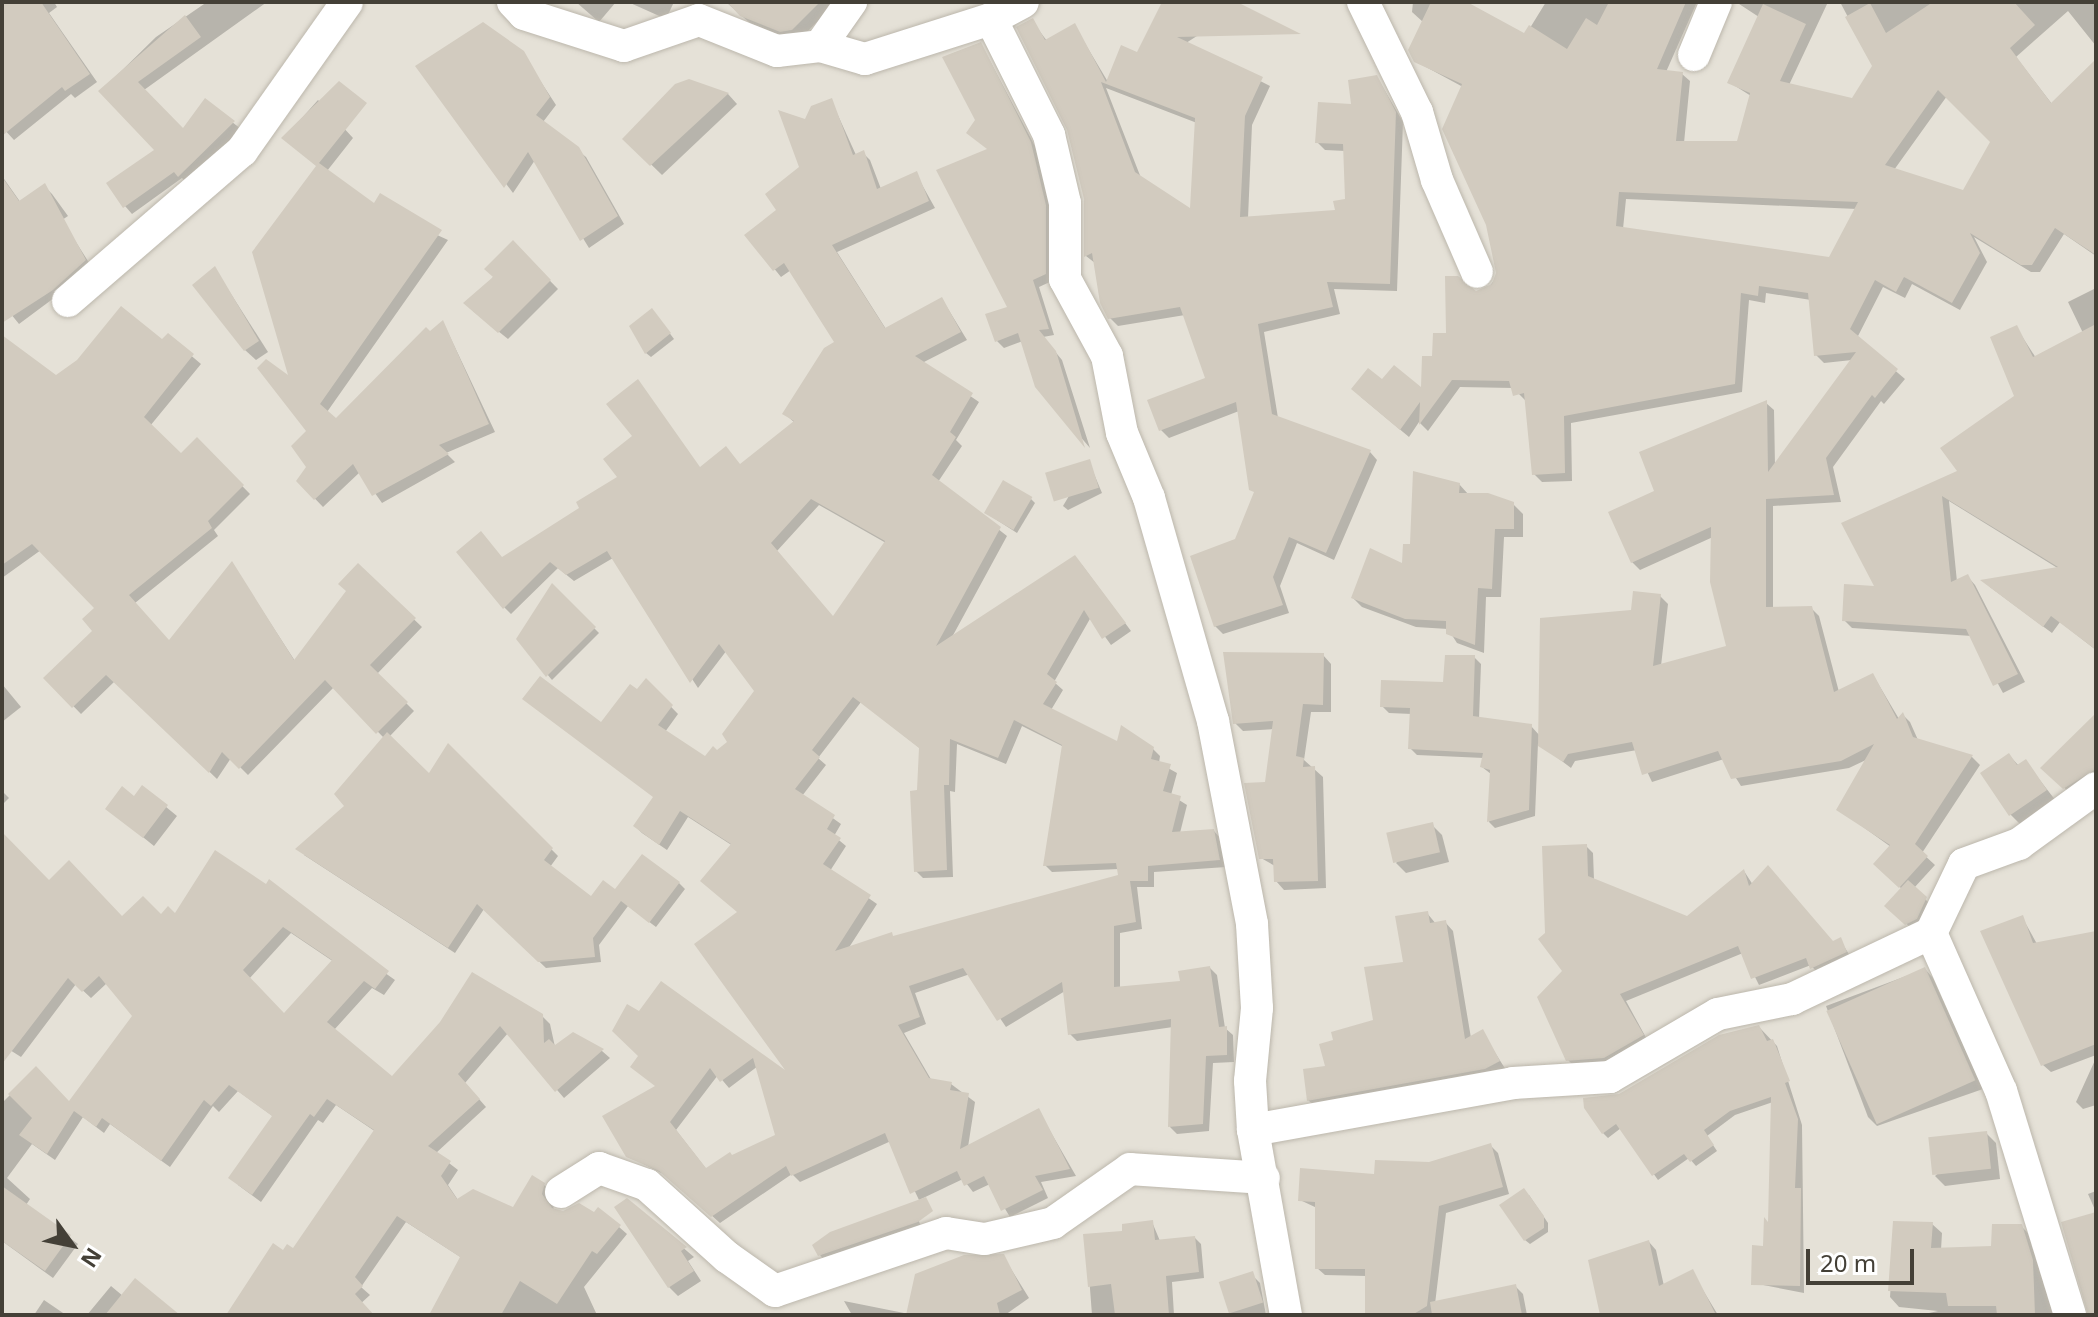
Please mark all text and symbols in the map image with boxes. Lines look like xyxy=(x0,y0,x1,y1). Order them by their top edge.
north arrow xyxy=(32,1205,112,1285)
scale bar xyxy=(1810,1233,1918,1283)
text: N xyxy=(75,1242,110,1274)
text: 20 m xyxy=(1820,1246,1876,1279)

